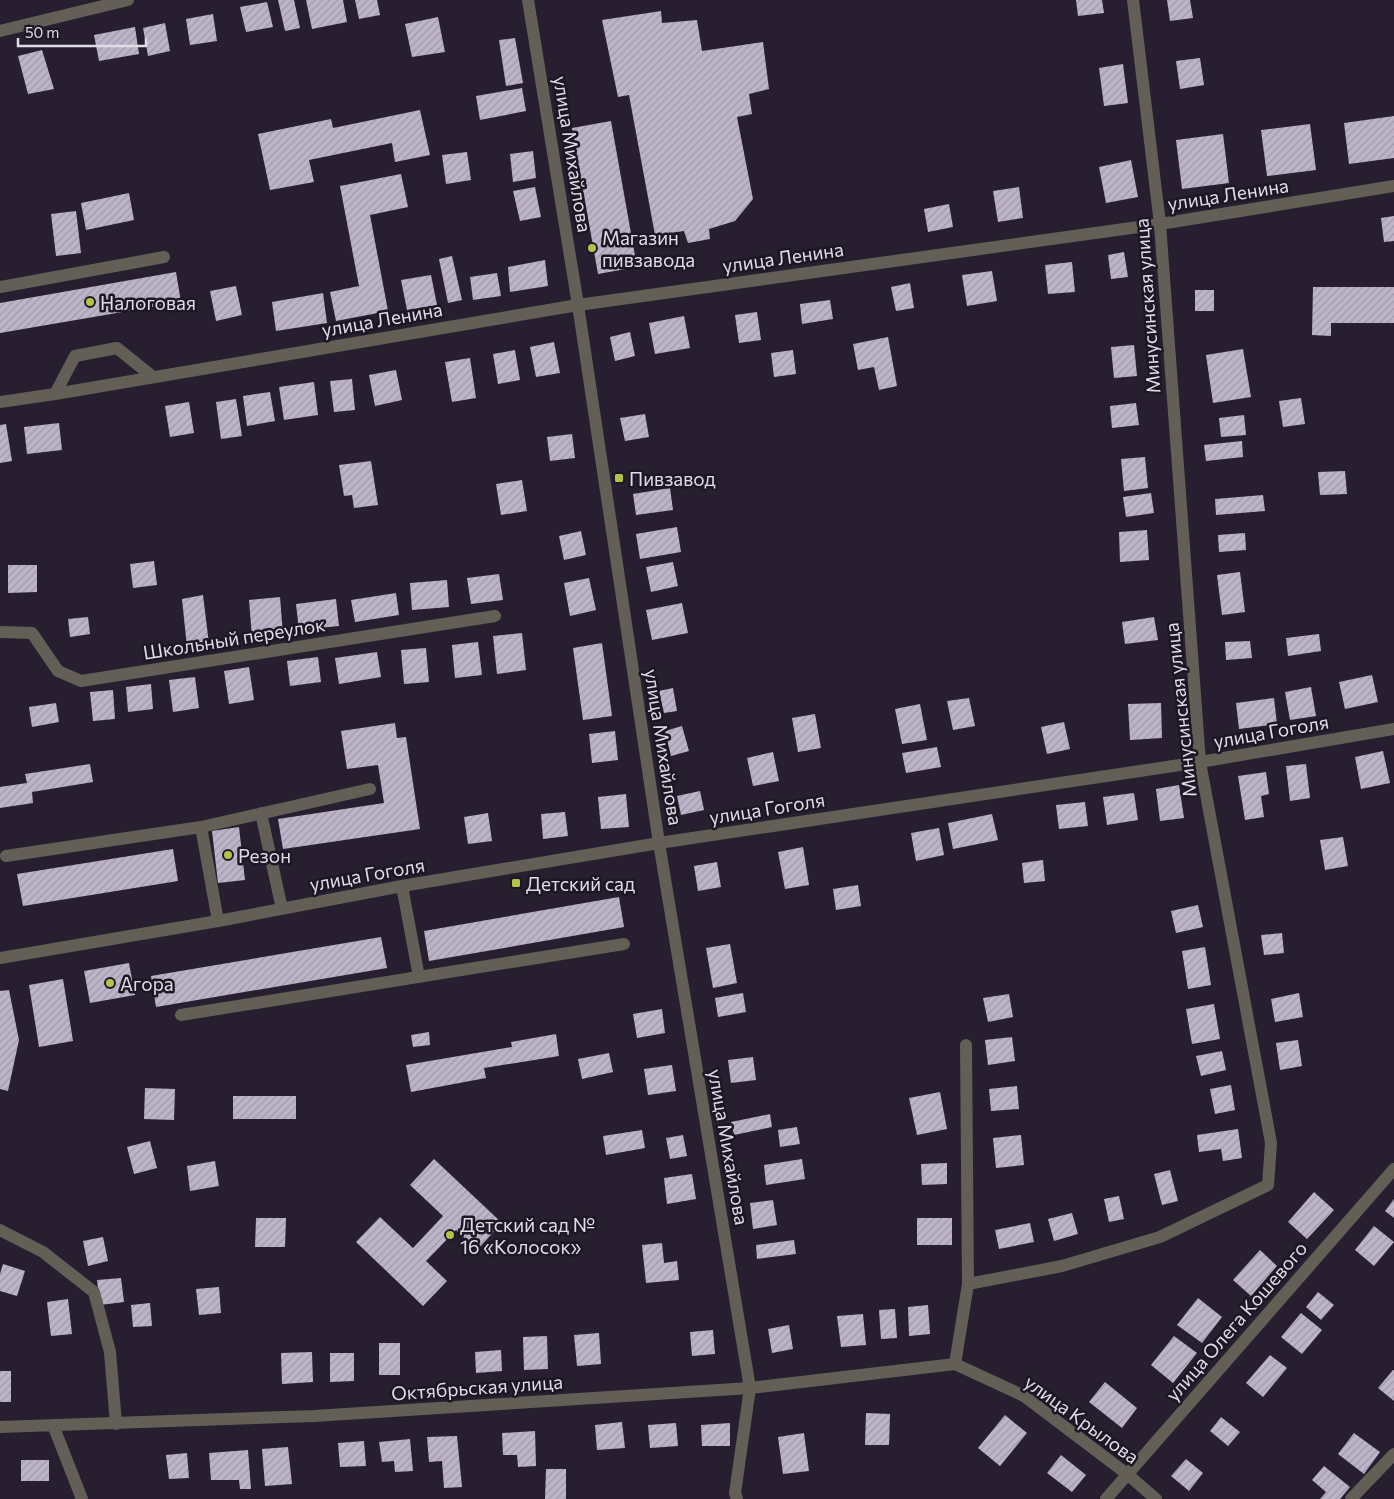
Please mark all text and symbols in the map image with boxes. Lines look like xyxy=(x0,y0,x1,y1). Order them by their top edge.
scale bar xyxy=(18,15,145,47)
text: 50 m xyxy=(25,23,59,41)
street label: улица Михайлова xyxy=(549,74,597,234)
street label: улица Ленина xyxy=(1166,173,1290,215)
street label: Минусинская улица xyxy=(1129,218,1165,394)
place label: Магазин пивзавода xyxy=(602,226,695,271)
street label: улица Ленина xyxy=(721,237,845,277)
marker: Магазин пивзавода xyxy=(586,242,598,254)
place label: Налоговая xyxy=(100,291,196,314)
marker: Налоговая xyxy=(84,296,96,308)
street label: улица Ленина xyxy=(320,297,444,341)
place label: Пивзавод xyxy=(629,467,716,490)
marker: Пивзавод xyxy=(613,472,625,484)
street label: Школьный переулок xyxy=(141,612,327,664)
street label: Минусинская улица xyxy=(1159,622,1201,798)
street label: улица Михайлова xyxy=(640,667,688,827)
street label: улица Гоголя xyxy=(1212,710,1330,752)
street label: улица Гоголя xyxy=(708,788,826,828)
place label: Резон xyxy=(238,844,291,867)
marker: Резон xyxy=(222,849,234,861)
street label: улица Гоголя xyxy=(308,853,426,895)
place label: Детский сад xyxy=(526,872,635,895)
marker: Детский сад xyxy=(510,877,522,889)
place label: Агора xyxy=(120,972,174,995)
marker: Агора xyxy=(104,977,116,989)
street label: улица Михайлова xyxy=(704,1067,754,1227)
place label: Детский сад № 16 «Колосок» xyxy=(460,1213,595,1258)
marker: Детский сад № 16 «Колосок» xyxy=(444,1229,456,1241)
street label: улица Олега Кошевого xyxy=(1160,1237,1312,1405)
street label: Октябрьская улица xyxy=(390,1370,564,1404)
street label: улица Крылова xyxy=(1020,1370,1144,1468)

